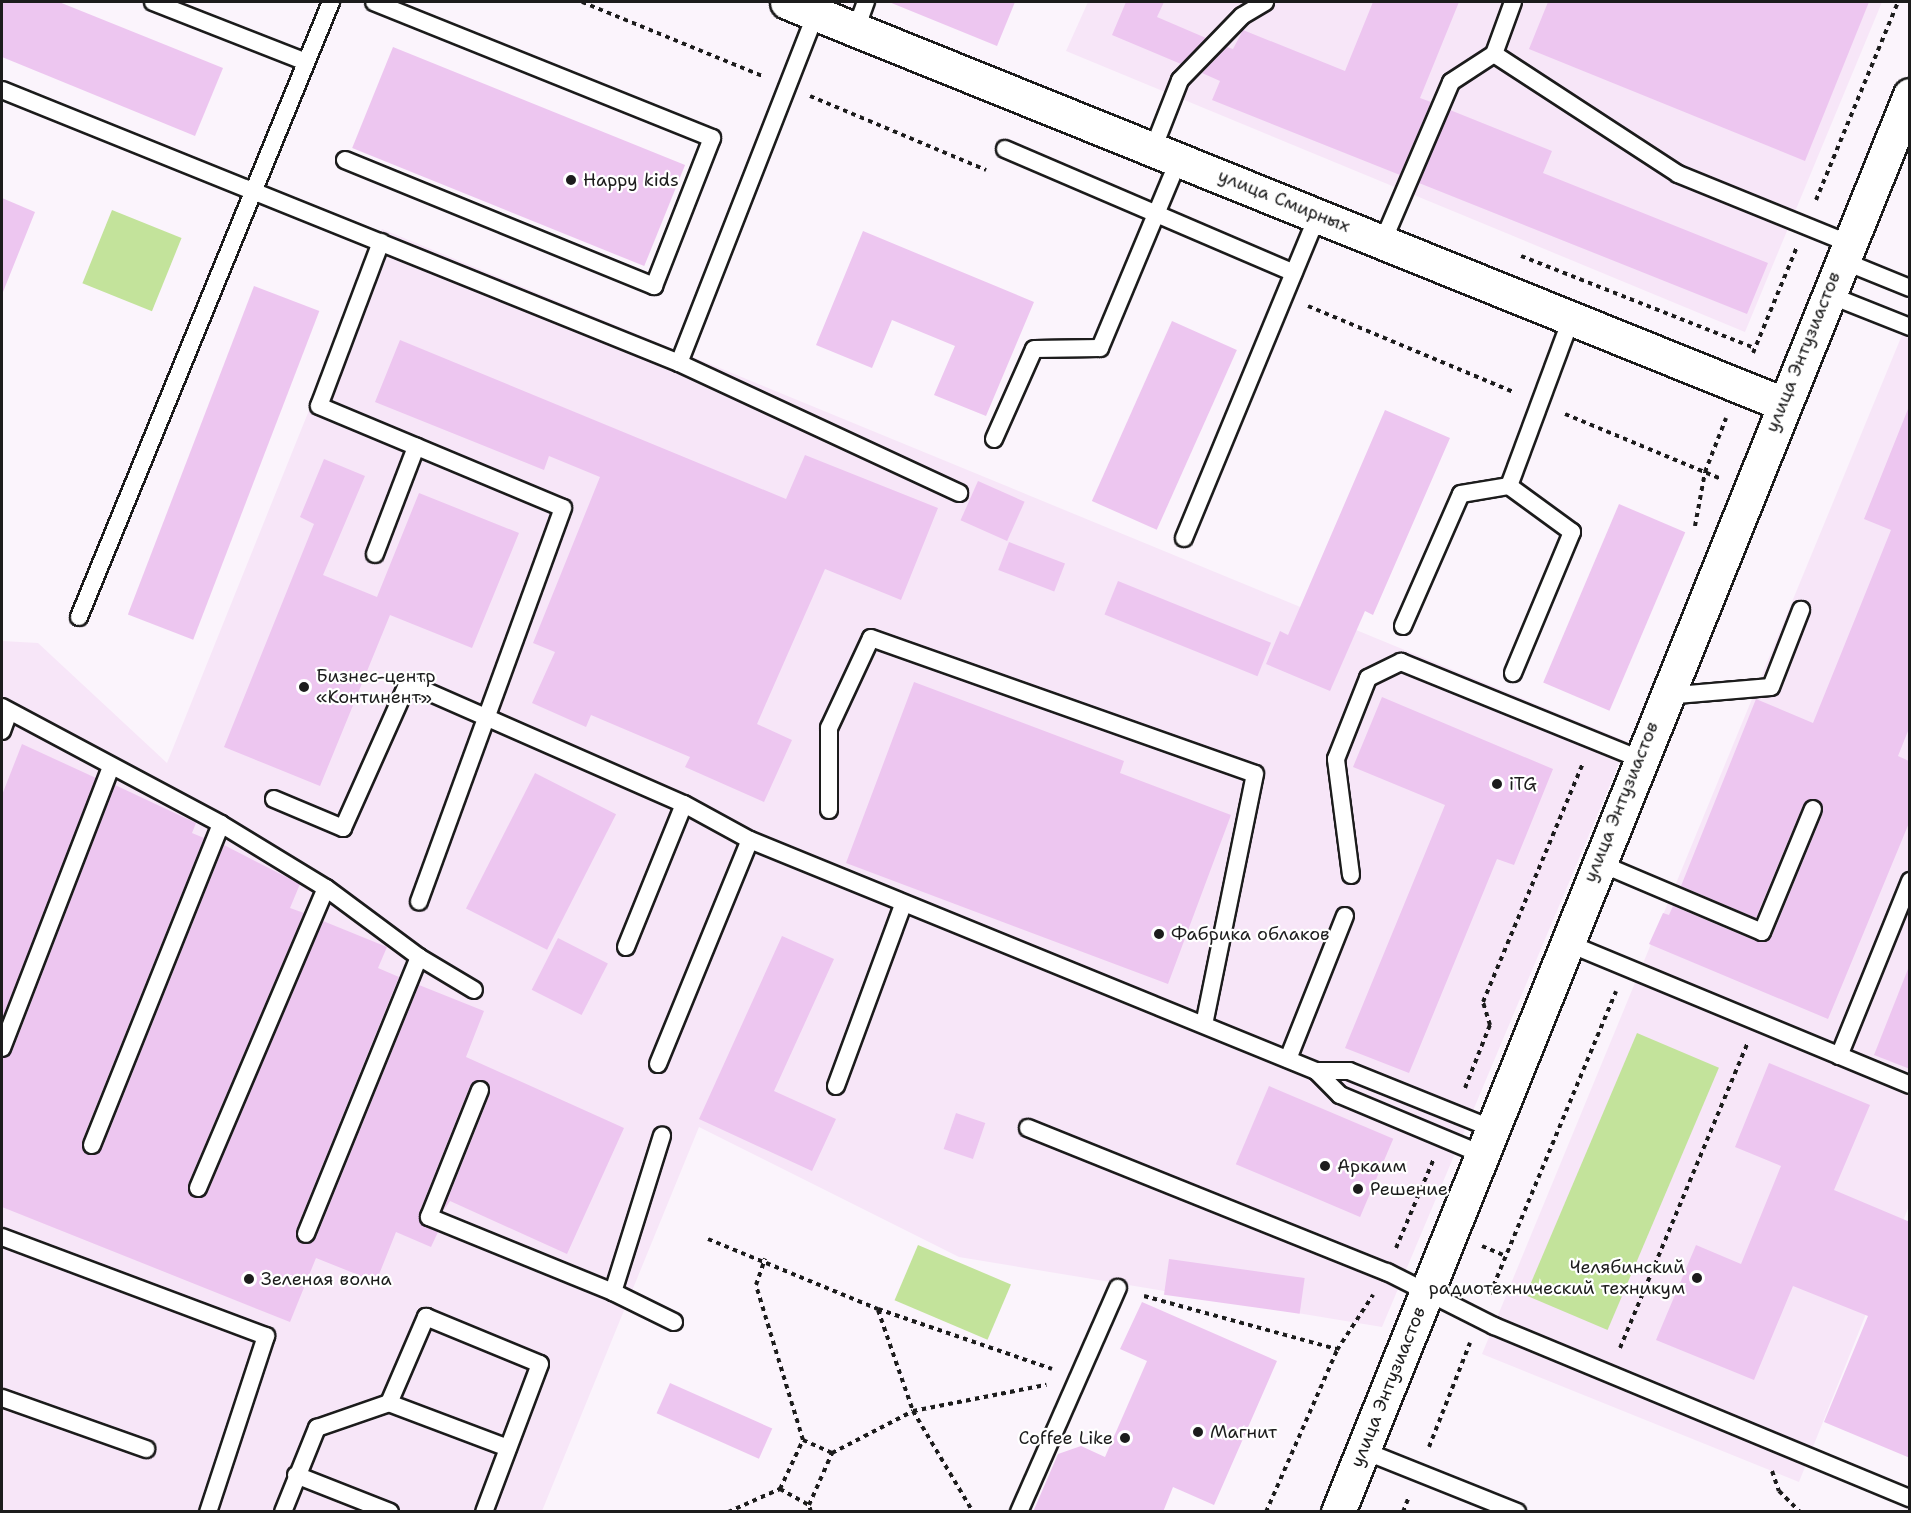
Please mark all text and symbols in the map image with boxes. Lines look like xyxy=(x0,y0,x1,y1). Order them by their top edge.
street label: улица Смирных xyxy=(1215,165,1353,237)
place label: Happy kids xyxy=(583,169,679,191)
marker: Happy kids xyxy=(564,173,578,187)
street label: улица Энтузиастов xyxy=(1761,269,1845,435)
place label: Бизнес-центр «Континент» xyxy=(316,666,436,708)
marker: Бизнес-центр «Континент» xyxy=(297,680,311,694)
street label: улица Энтузиастов xyxy=(1579,719,1663,885)
place label: iTG xyxy=(1509,773,1537,795)
marker: iTG xyxy=(1490,777,1504,791)
place label: Фабрика облаков xyxy=(1171,923,1330,945)
marker: Фабрика облаков xyxy=(1152,927,1166,941)
place label: Аркаим xyxy=(1337,1155,1406,1177)
marker: Аркаим xyxy=(1318,1159,1332,1173)
place label: Решение xyxy=(1370,1178,1448,1200)
marker: Решение xyxy=(1351,1182,1365,1196)
place label: Челябинский радиотехнический техникум xyxy=(1429,1257,1685,1300)
place label: Зеленая волна xyxy=(261,1268,392,1290)
marker: Челябинский радиотехнический техникум xyxy=(1690,1271,1704,1285)
marker: Зеленая волна xyxy=(242,1272,256,1286)
street label: улица Энтузиастов xyxy=(1346,1304,1430,1470)
place label: Магнит xyxy=(1210,1421,1277,1443)
marker: Магнит xyxy=(1191,1425,1205,1439)
place label: Coffee Like xyxy=(1018,1427,1113,1449)
marker: Coffee Like xyxy=(1118,1431,1132,1445)

